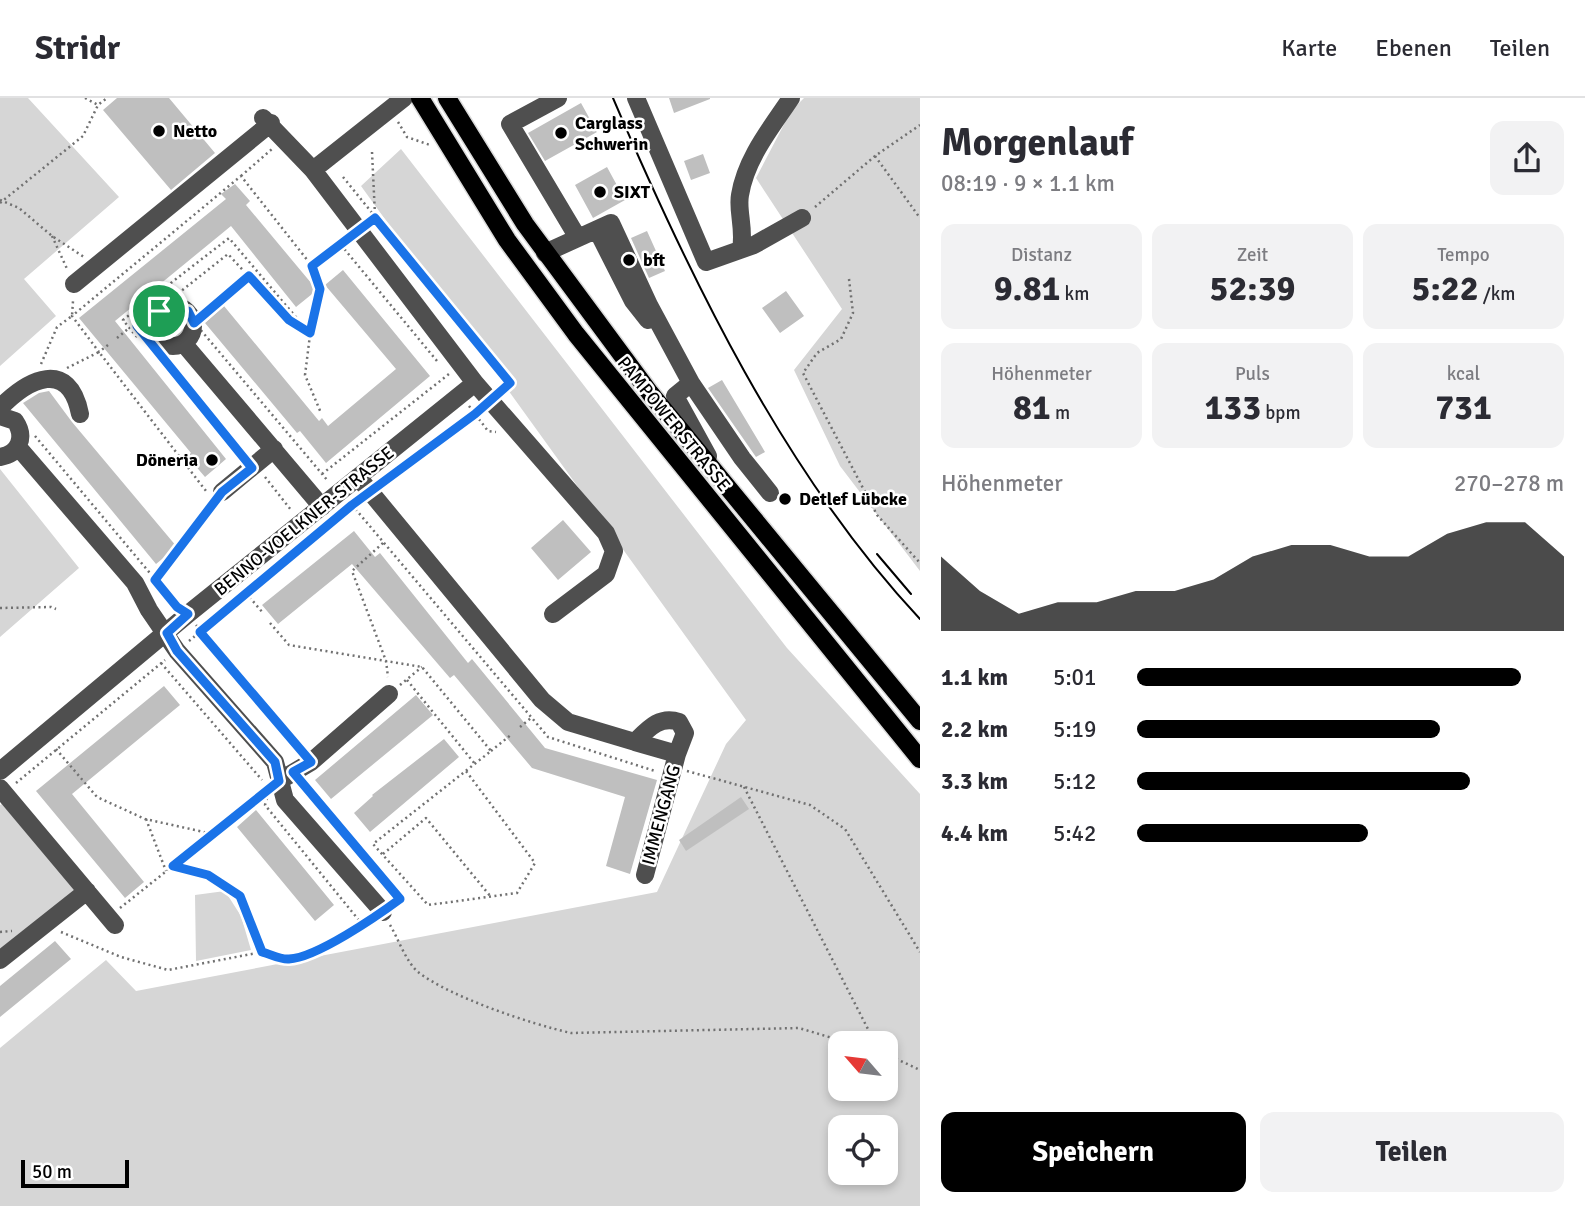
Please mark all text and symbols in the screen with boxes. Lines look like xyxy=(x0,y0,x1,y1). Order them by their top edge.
text: Stridr xyxy=(35,28,120,69)
text: Karte xyxy=(1281,33,1337,63)
text: Ebenen xyxy=(1375,33,1452,63)
text: Teilen xyxy=(1490,33,1550,63)
place label: Carglass Schwerin xyxy=(575,112,648,155)
text: Morgenlauf xyxy=(941,119,1133,166)
place label: Netto xyxy=(173,120,217,142)
button: share xyxy=(1490,121,1564,195)
marker: Netto xyxy=(151,123,167,139)
marker: Carglass Schwerin xyxy=(553,125,569,141)
text: 08:19 · 9 × 1.1 km xyxy=(941,169,1115,198)
place label: SIXT xyxy=(614,181,651,203)
marker: SIXT xyxy=(592,184,608,200)
text: Distanz xyxy=(1011,243,1072,267)
text: Zeit xyxy=(1237,243,1268,267)
text: Tempo xyxy=(1437,243,1490,267)
place label: bft xyxy=(643,249,666,271)
marker: bft xyxy=(621,252,637,268)
text: 9.81 xyxy=(994,267,1060,310)
text: 52:39 xyxy=(1210,267,1295,310)
text: 5:22 xyxy=(1412,267,1479,310)
pin xyxy=(129,281,189,341)
text: km xyxy=(1060,282,1089,306)
text: /km xyxy=(1479,282,1515,306)
icon: arrive xyxy=(140,292,178,330)
street label: PAMPOWER STRASSE xyxy=(613,352,735,496)
text: Höhenmeter xyxy=(991,362,1092,386)
text: Puls xyxy=(1235,362,1270,386)
text: kcal xyxy=(1447,362,1480,386)
text: 81 xyxy=(1013,386,1051,429)
text: 133 xyxy=(1204,386,1261,429)
text: 731 xyxy=(1435,386,1492,429)
text: m xyxy=(1051,401,1070,425)
text: bpm xyxy=(1261,401,1301,425)
street label: BENNO-VOELKNER-STRASSE xyxy=(210,442,398,600)
place label: Döneria xyxy=(136,449,198,471)
marker: Döneria xyxy=(204,452,220,468)
text: Höhenmeter xyxy=(941,469,1063,498)
text: 270–278 m xyxy=(1454,469,1564,498)
place label: Detlef Lübcke xyxy=(799,488,907,510)
marker: Detlef Lübcke xyxy=(777,491,793,507)
text: 1.1 km xyxy=(941,663,1008,692)
text: 5:01 xyxy=(1053,663,1096,692)
text: 2.2 km xyxy=(941,715,1008,744)
text: 5:19 xyxy=(1053,715,1096,744)
street label: IMMENGANG xyxy=(637,762,685,868)
text: 3.3 km xyxy=(941,767,1008,796)
text: 5:12 xyxy=(1053,767,1096,796)
text: 4.4 km xyxy=(941,819,1008,848)
text: 5:42 xyxy=(1053,819,1096,848)
north arrow xyxy=(828,1031,898,1101)
map controls xyxy=(828,1031,898,1185)
button: Speichern xyxy=(941,1112,1246,1192)
button: Teilen xyxy=(1260,1112,1564,1192)
button: locate xyxy=(828,1115,898,1185)
scale bar xyxy=(21,1157,130,1189)
text: 50 m xyxy=(32,1160,72,1184)

